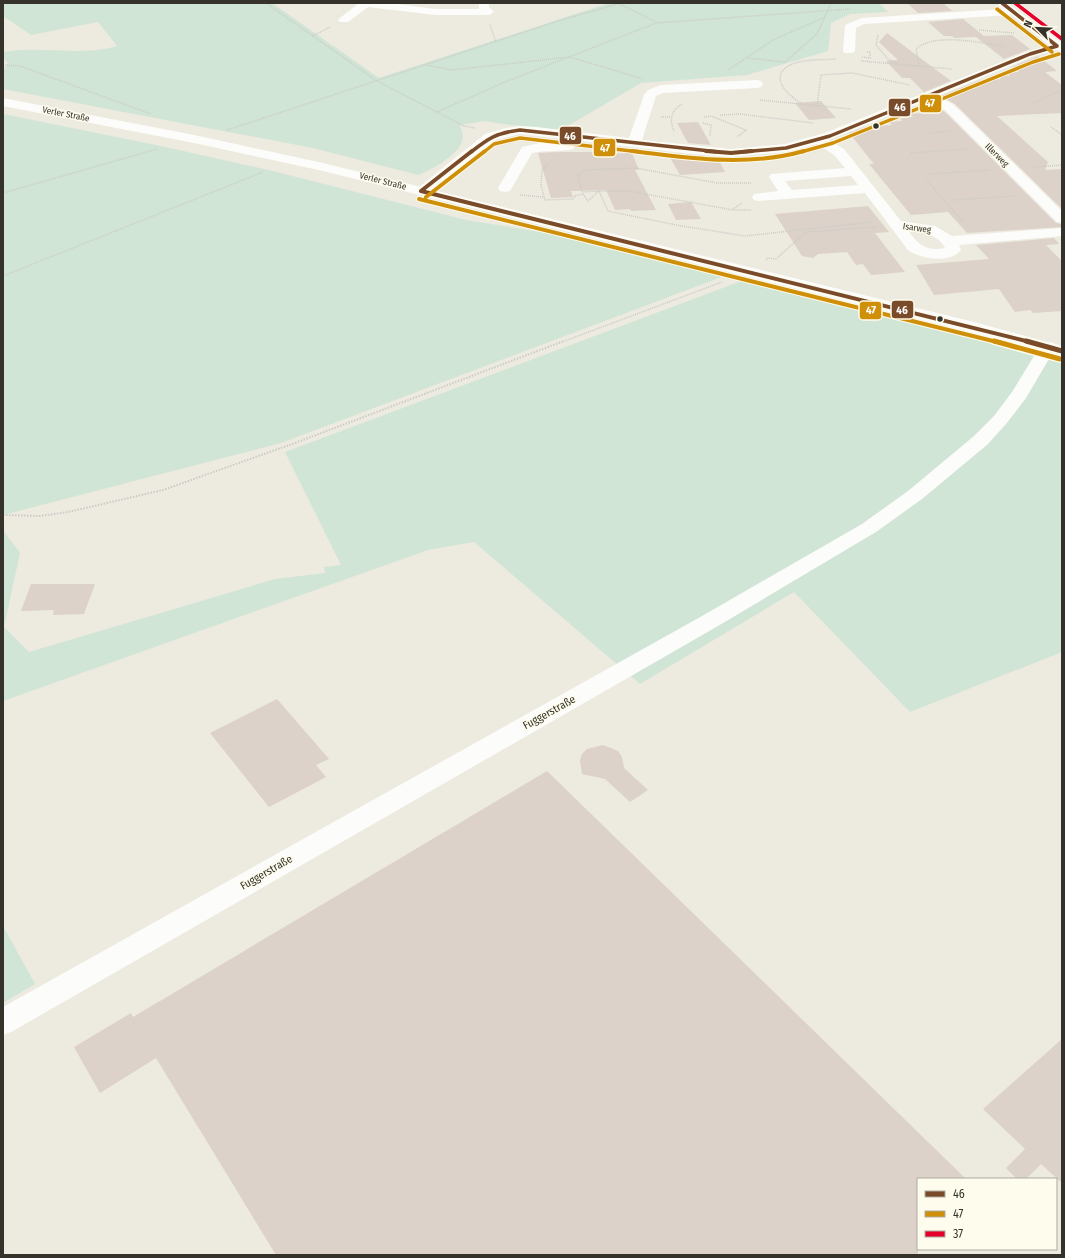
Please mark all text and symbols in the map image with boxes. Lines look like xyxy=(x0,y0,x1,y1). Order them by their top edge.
north arrow xyxy=(1017,8,1057,48)
text: N xyxy=(1021,18,1036,30)
line badge: 47 xyxy=(919,94,942,113)
text: 47 xyxy=(925,97,935,110)
line badge: 46 xyxy=(888,98,911,117)
text: 46 xyxy=(894,101,906,114)
street label: Verler Straße xyxy=(42,105,91,124)
unlabelled marker xyxy=(871,121,881,131)
line badge: 46 xyxy=(559,126,582,145)
text: 46 xyxy=(564,130,576,143)
line badge: 47 xyxy=(593,138,616,157)
street label: Illerweg xyxy=(983,141,1011,169)
text: 47 xyxy=(600,142,610,155)
street label: Verler Straße xyxy=(359,170,408,192)
street label: Isarweg xyxy=(902,221,932,235)
line badge: 46 xyxy=(891,300,914,319)
line badge: 47 xyxy=(859,301,882,320)
text: 47 xyxy=(866,304,876,317)
text: 46 xyxy=(896,304,908,317)
unlabelled marker xyxy=(935,314,945,324)
street label: Fuggerstraße xyxy=(521,693,578,732)
street label: Fuggerstraße xyxy=(238,852,295,893)
legend xyxy=(917,1178,1057,1250)
text: 46 xyxy=(953,1187,965,1201)
text: 47 xyxy=(953,1207,964,1221)
text: 37 xyxy=(953,1227,963,1241)

